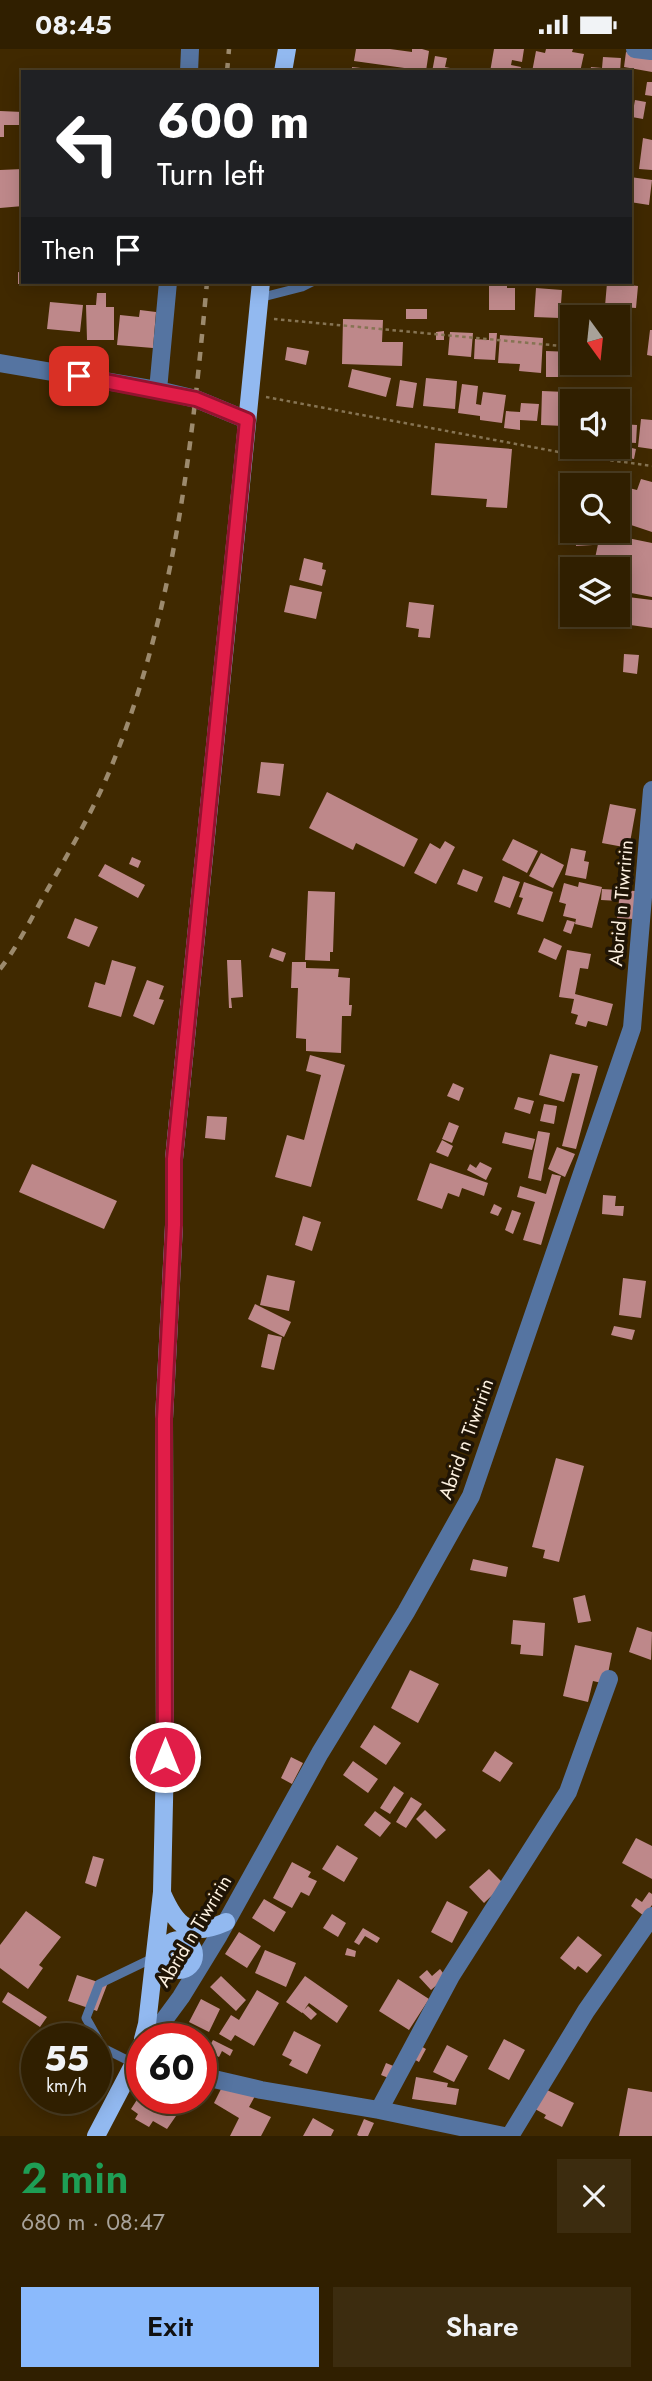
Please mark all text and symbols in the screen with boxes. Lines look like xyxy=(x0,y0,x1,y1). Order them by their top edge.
text: 08:45 xyxy=(35,6,112,44)
text: 600 m xyxy=(157,86,310,156)
icon: left xyxy=(42,98,133,189)
text: Turn left xyxy=(157,151,264,197)
text: Then xyxy=(42,231,95,269)
icon: arrive xyxy=(109,231,147,269)
north arrow xyxy=(560,305,630,375)
map controls xyxy=(560,305,630,627)
pin xyxy=(49,346,109,406)
icon: arrive xyxy=(60,357,98,395)
button: sound xyxy=(560,389,630,459)
button: search xyxy=(560,473,630,543)
button: layers xyxy=(560,557,630,627)
street label: Abrid n Tiwririn xyxy=(602,839,640,967)
street label: Abrid n Tiwririn xyxy=(432,1375,500,1503)
position arrow xyxy=(128,1720,202,1794)
street label: Abrid n Tiwririn xyxy=(150,1870,238,1992)
speed limit sign: 60 xyxy=(126,2023,217,2114)
text: 55 xyxy=(44,2034,89,2084)
text: km/h xyxy=(46,2073,87,2099)
text: 2 min xyxy=(21,2148,129,2209)
button: close xyxy=(557,2159,631,2233)
text: 680 m · 08:47 xyxy=(21,2205,165,2239)
button: Exit xyxy=(21,2287,319,2367)
button: Share xyxy=(333,2287,631,2367)

